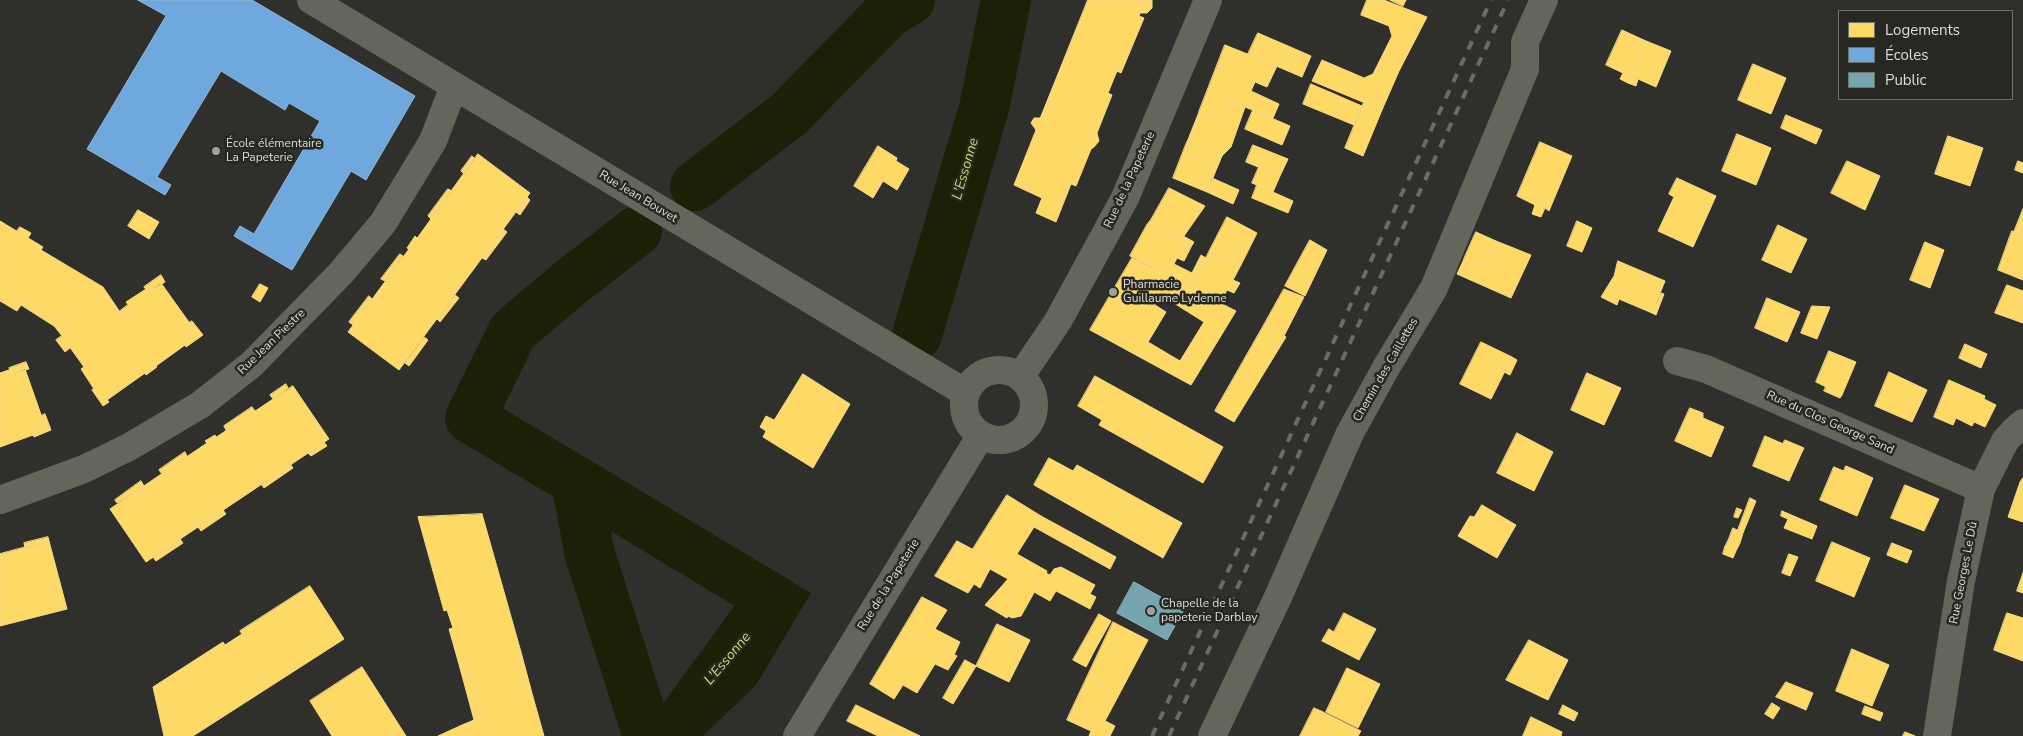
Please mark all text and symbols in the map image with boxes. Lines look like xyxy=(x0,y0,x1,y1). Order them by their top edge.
legend xyxy=(1838,10,2013,100)
text: Logements xyxy=(1885,20,1960,40)
text: Écoles xyxy=(1885,45,1928,65)
text: Public xyxy=(1885,70,1926,90)
street label: Rue de la Papeterie xyxy=(1101,130,1159,230)
water label: L'Essonne xyxy=(949,136,983,202)
place label: École élémentaire La Papeterie xyxy=(226,137,322,165)
marker: École élémentaire La Papeterie xyxy=(210,145,222,157)
street label: Rue Jean Bouvet xyxy=(596,168,680,226)
place label: Pharmacie Guillaume Lydenne xyxy=(1123,278,1227,306)
marker: Pharmacie Guillaume Lydenne xyxy=(1107,286,1119,298)
street label: Rue Jean Piestre xyxy=(235,306,309,378)
street label: Chemin des Caillettes xyxy=(1350,316,1422,424)
street label: Rue du Clos George Sand xyxy=(1764,388,1896,458)
street label: Rue Georges Le Dû xyxy=(1947,521,1981,625)
street label: Rue de la Papeterie xyxy=(855,537,923,633)
place label: Chapelle de la papeterie Darblay xyxy=(1161,597,1257,625)
marker: Chapelle de la papeterie Darblay xyxy=(1145,605,1157,617)
water label: L'Essonne xyxy=(701,629,755,689)

